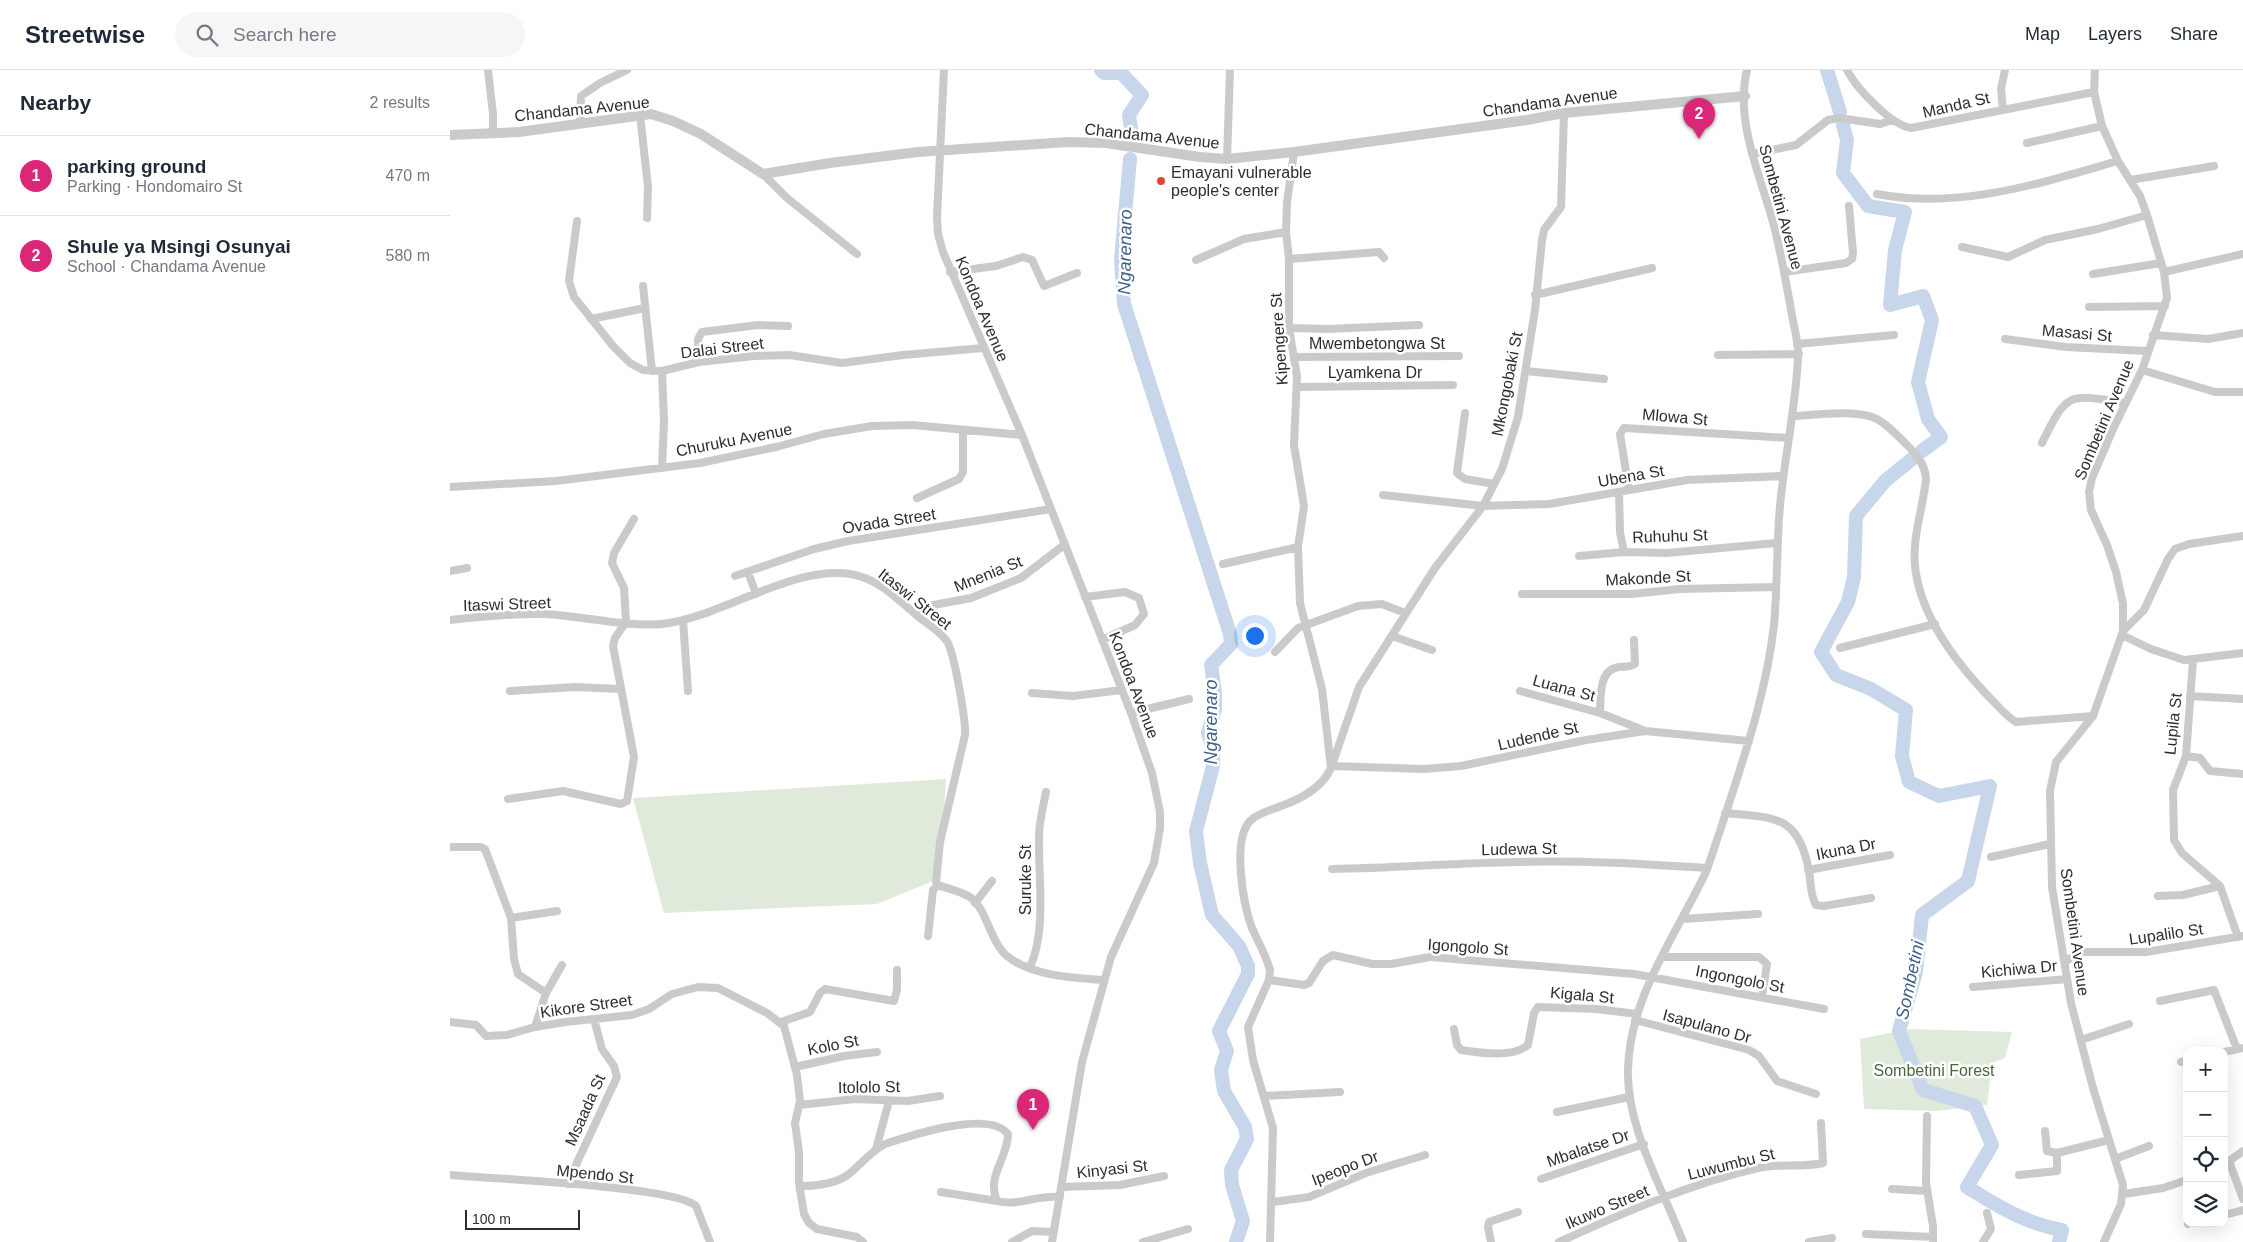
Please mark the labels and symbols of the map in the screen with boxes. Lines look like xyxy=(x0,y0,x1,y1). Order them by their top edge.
street label: Chandama Avenue xyxy=(1482,84,1619,120)
street label: Manda St xyxy=(1921,89,1992,121)
street label: Chandama Avenue xyxy=(514,93,651,125)
pin: 2 xyxy=(1683,98,1715,139)
street label: Chandama Avenue xyxy=(1084,120,1221,152)
street label: Sombetini Avenue xyxy=(1756,143,1806,271)
place label: Emayani vulnerable people's center xyxy=(1171,164,1312,199)
marker: Emayani vulnerable people's center xyxy=(1155,175,1167,187)
water label: Ngarenaro xyxy=(1114,209,1136,295)
street label: Kondoa Avenue xyxy=(952,254,1012,364)
street label: Kipengere St xyxy=(1267,292,1291,386)
street label: Masasi St xyxy=(2041,321,2113,345)
street label: Mkongobaki St xyxy=(1489,330,1526,438)
street label: Dalai Street xyxy=(679,334,765,362)
street label: Mwembetongwa St xyxy=(1309,335,1446,352)
street label: Sombetini Avenue xyxy=(2071,357,2137,483)
street label: Lyamkena Dr xyxy=(1328,364,1423,381)
street label: Mlowa St xyxy=(1641,406,1709,428)
street label: Churuku Avenue xyxy=(674,420,794,460)
street label: Ubena St xyxy=(1597,462,1666,490)
street label: Ovada Street xyxy=(841,505,937,537)
street label: Ruhuhu St xyxy=(1632,526,1709,546)
street label: Mnenia St xyxy=(951,552,1025,595)
street label: Itaswi Street xyxy=(875,565,955,633)
street label: Makonde St xyxy=(1605,567,1692,589)
street label: Itaswi Street xyxy=(463,594,552,614)
your location xyxy=(1242,623,1268,649)
street label: Kondoa Avenue xyxy=(1106,629,1162,741)
street label: Luana St xyxy=(1531,671,1598,705)
water label: Ngarenaro xyxy=(1201,679,1221,765)
street label: Lupila St xyxy=(2161,692,2185,756)
street label: Ludende St xyxy=(1496,718,1580,753)
street label: Ikuna Dr xyxy=(1815,835,1878,863)
street label: Ludewa St xyxy=(1481,840,1558,858)
street label: Suruke St xyxy=(1017,844,1034,915)
street label: Sombetini Avenue xyxy=(2058,867,2092,997)
street label: Lupalilo St xyxy=(2128,920,2205,948)
street label: Igongolo St xyxy=(1427,936,1510,958)
water label: Sombetini xyxy=(1892,938,1928,1021)
street label: Kichiwa Dr xyxy=(1980,957,2058,981)
street label: Ingongolo St xyxy=(1694,962,1786,996)
street label: Kigala St xyxy=(1549,984,1615,1006)
street label: Kikore Street xyxy=(539,991,634,1021)
street label: Isapulano Dr xyxy=(1661,1006,1754,1046)
street label: Kolo St xyxy=(806,1032,860,1058)
park label: Sombetini Forest xyxy=(1874,1062,1995,1079)
street label: Msaada St xyxy=(562,1071,609,1148)
street label: Itololo St xyxy=(838,1078,901,1096)
pin: 1 xyxy=(1017,1089,1049,1130)
street label: Mbalatse Dr xyxy=(1544,1126,1632,1170)
street label: Luwumbu St xyxy=(1686,1145,1777,1183)
street label: Ipeopo Dr xyxy=(1309,1147,1381,1189)
street label: Kinyasi St xyxy=(1076,1157,1149,1181)
street label: Mpendo St xyxy=(556,1162,635,1187)
street label: Ikuwo Street xyxy=(1563,1182,1652,1232)
scale bar xyxy=(465,1207,580,1230)

